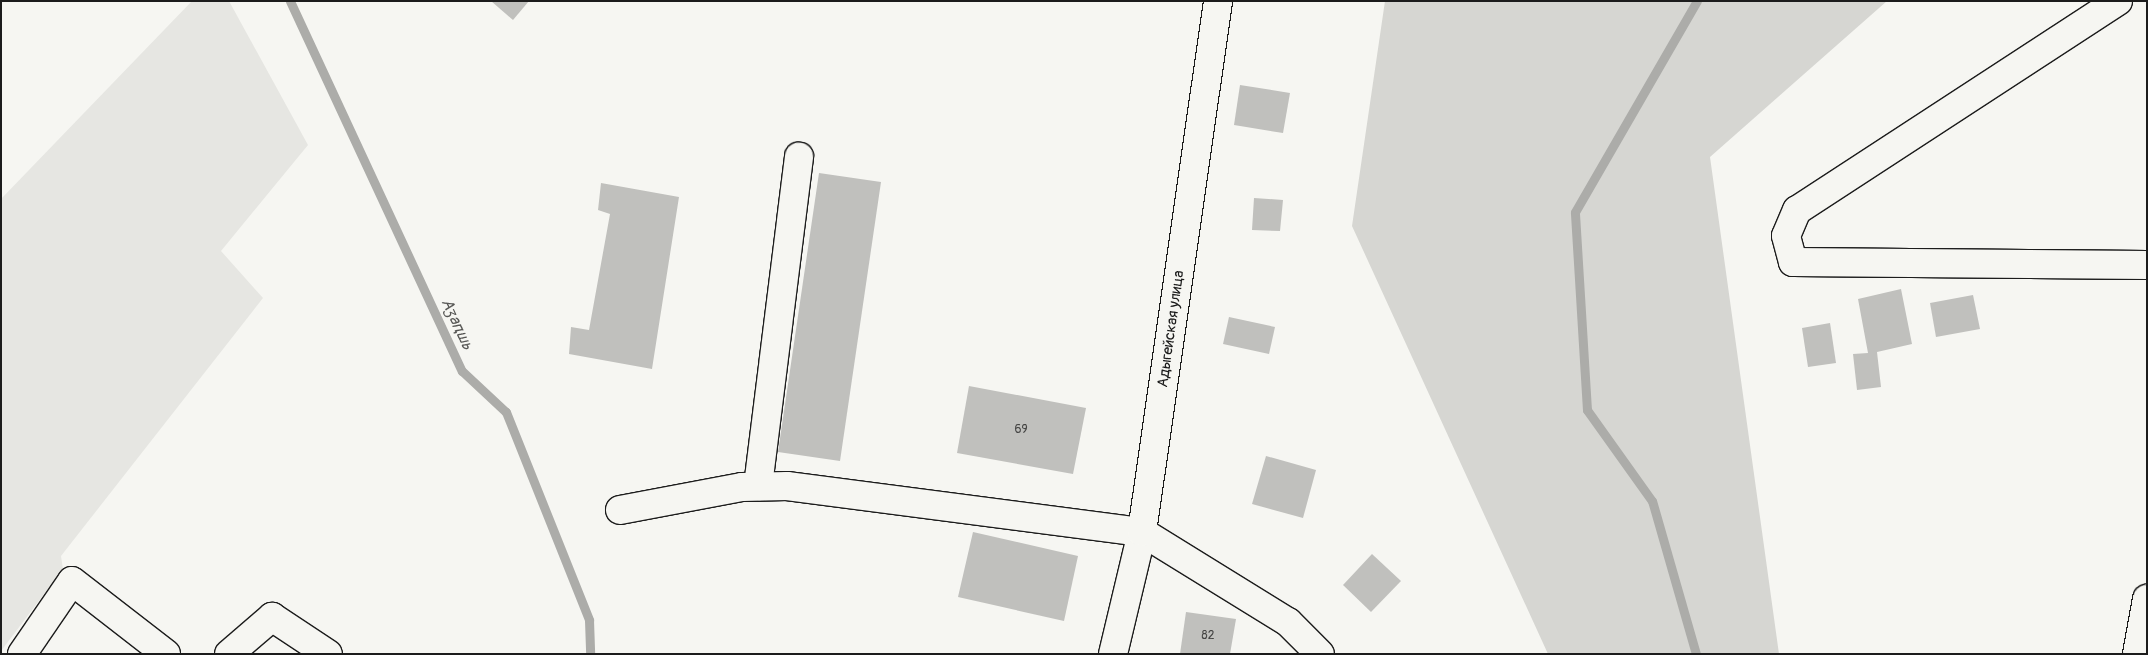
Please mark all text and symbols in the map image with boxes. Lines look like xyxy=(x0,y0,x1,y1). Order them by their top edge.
street label: Адыгейская улица xyxy=(1154,269,1188,389)
water label: Аӡаԥшь xyxy=(437,295,477,353)
house number: 69 xyxy=(1014,423,1028,437)
house number: 82 xyxy=(1202,629,1214,643)

